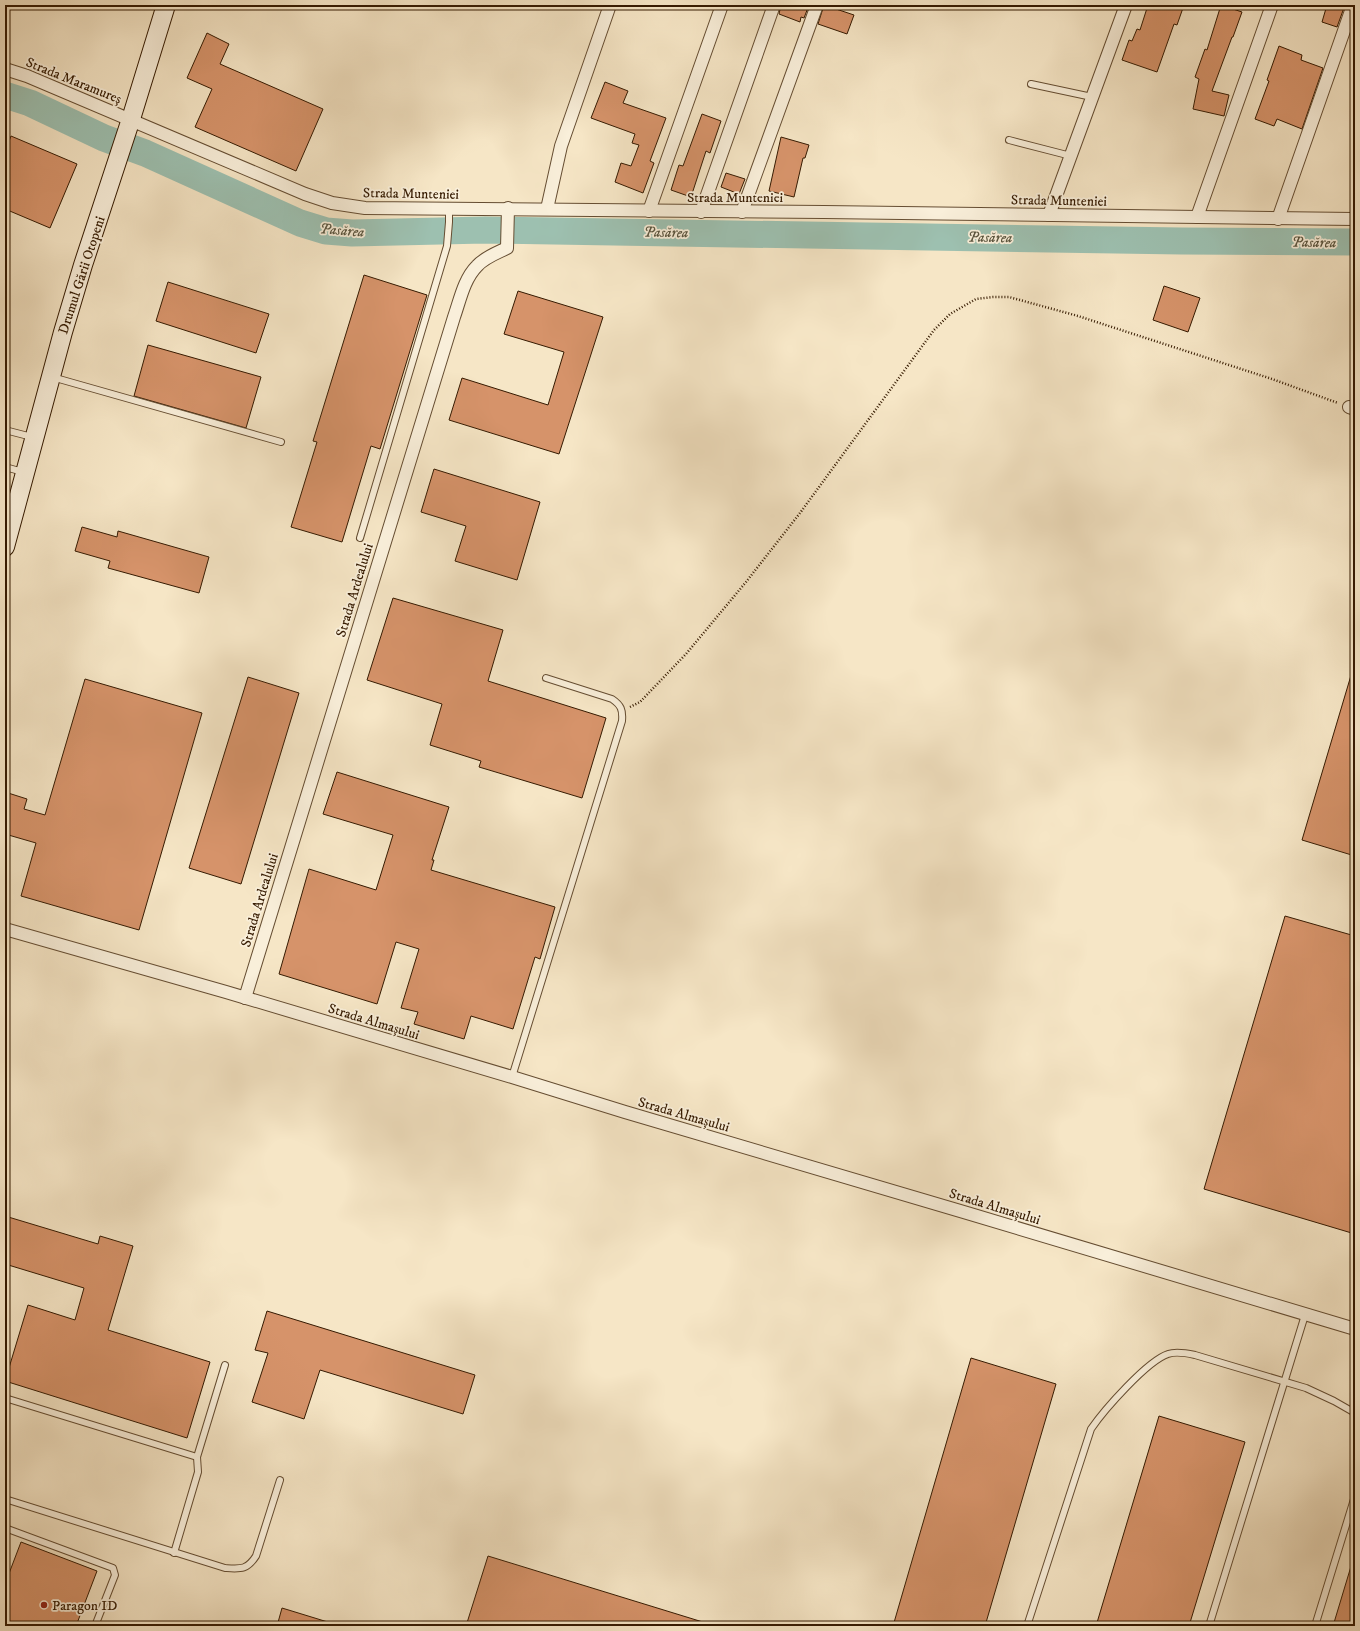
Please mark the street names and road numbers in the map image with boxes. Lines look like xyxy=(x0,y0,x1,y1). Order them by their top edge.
street label: Strada Maramureș xyxy=(23,54,124,108)
street label: Strada Munteniei xyxy=(363,184,460,204)
street label: Strada Munteniei xyxy=(687,189,783,207)
street label: Strada Munteniei xyxy=(1011,191,1108,211)
street label: Drumul Gării Otopeni xyxy=(54,214,110,337)
street label: Strada Ardealului xyxy=(332,541,378,639)
street label: Strada Ardealului xyxy=(237,851,283,949)
street label: Strada Almașului xyxy=(326,1000,422,1044)
street label: Strada Almașului xyxy=(636,1093,732,1137)
street label: Strada Almașului xyxy=(947,1185,1043,1229)

